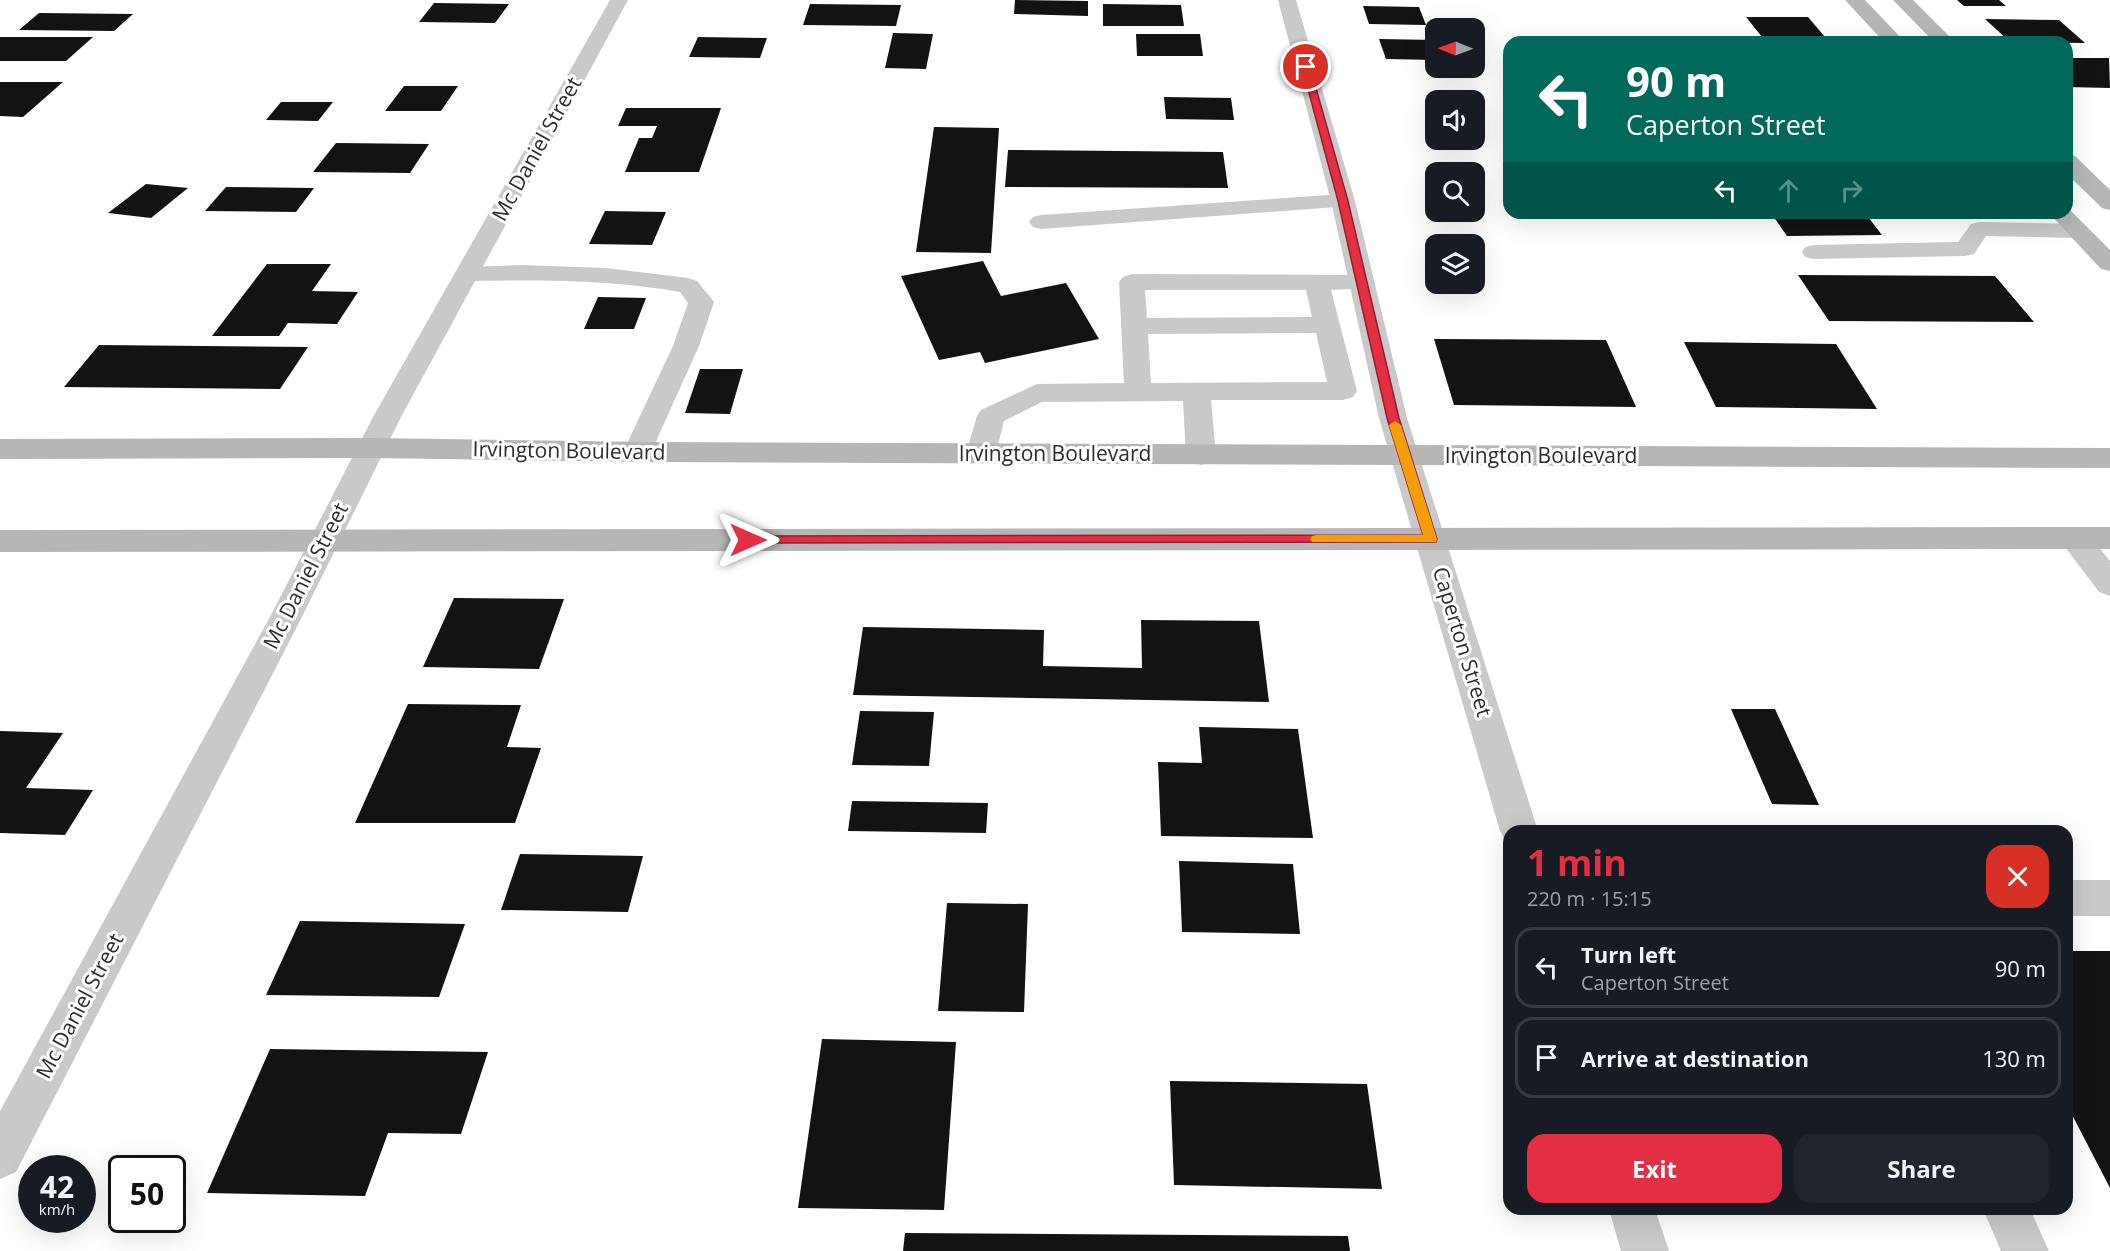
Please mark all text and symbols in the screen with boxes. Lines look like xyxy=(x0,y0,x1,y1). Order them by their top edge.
north arrow xyxy=(1425,18,1485,78)
map controls xyxy=(1425,18,1485,294)
pin xyxy=(1280,41,1331,92)
icon: arrive xyxy=(1289,50,1322,83)
text: 90 m xyxy=(1626,52,1726,109)
icon: left xyxy=(1527,60,1605,138)
street label: Mc Daniel Street xyxy=(485,71,587,226)
button: sound xyxy=(1425,90,1485,150)
text: Caperton Street xyxy=(1626,106,1826,143)
button: search xyxy=(1425,162,1485,222)
icon: left xyxy=(1709,174,1742,207)
icon: ahead xyxy=(1772,174,1805,207)
icon: right xyxy=(1835,174,1868,207)
button: layers xyxy=(1425,234,1485,294)
street label: Irvington Boulevard xyxy=(472,434,666,466)
street label: Irvington Boulevard xyxy=(959,439,1151,467)
street label: Irvington Boulevard xyxy=(1445,441,1637,469)
street label: Mc Daniel Street xyxy=(256,498,354,653)
position arrow xyxy=(716,508,780,572)
street label: Caperton Street xyxy=(1427,563,1499,720)
text: 1 min xyxy=(1527,838,1627,887)
button: close xyxy=(1986,845,2049,908)
text: 220 m · 15:15 xyxy=(1527,885,1652,912)
street label: Mc Daniel Street xyxy=(29,928,129,1083)
text: Turn left xyxy=(1581,939,1676,969)
icon: left xyxy=(1530,951,1563,984)
text: 90 m xyxy=(1995,953,2046,983)
text: Caperton Street xyxy=(1581,969,1729,996)
icon: arrive xyxy=(1530,1041,1563,1074)
text: Arrive at destination xyxy=(1581,1043,1809,1073)
text: 130 m xyxy=(1982,1043,2046,1073)
button: Exit xyxy=(1527,1134,1782,1203)
button: Share xyxy=(1794,1134,2049,1203)
speed limit sign: 50 xyxy=(108,1155,186,1233)
text: 42 xyxy=(40,1166,74,1207)
text: km/h xyxy=(39,1199,75,1219)

